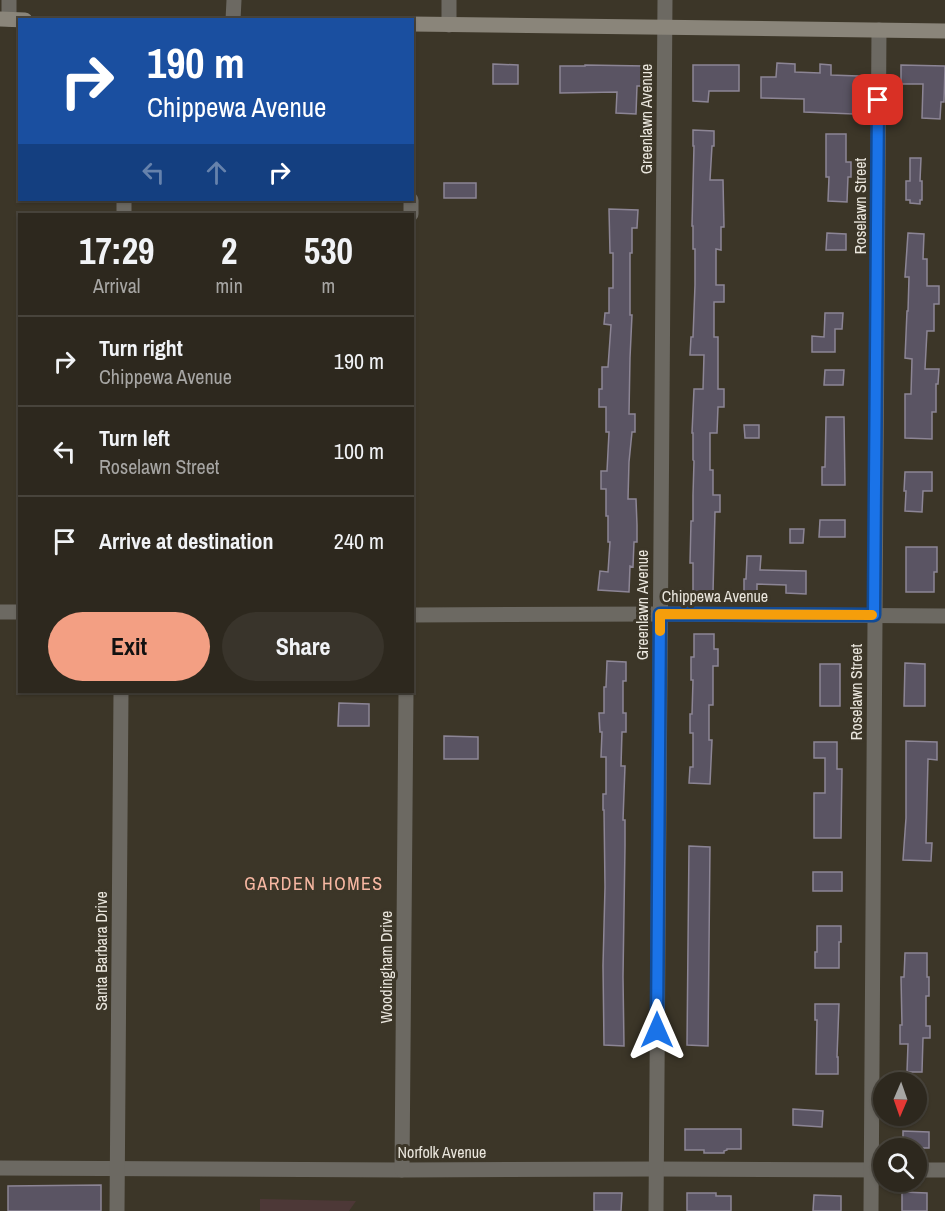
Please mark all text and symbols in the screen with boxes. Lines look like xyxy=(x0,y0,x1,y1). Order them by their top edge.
text: 190 m xyxy=(147,35,245,91)
icon: right xyxy=(48,42,126,120)
street label: Greenlawn Avenue xyxy=(635,64,657,174)
pin xyxy=(852,74,903,125)
icon: arrive xyxy=(861,83,894,116)
text: Chippewa Avenue xyxy=(147,89,326,125)
icon: left xyxy=(137,156,170,189)
icon: ahead xyxy=(200,156,233,189)
icon: right xyxy=(263,156,296,189)
street label: Roselawn Street xyxy=(849,158,871,254)
text: 17:29 xyxy=(79,227,154,275)
text: 2 xyxy=(221,227,237,275)
text: 530 xyxy=(304,227,353,275)
text: Arrival xyxy=(93,272,140,299)
text: min xyxy=(215,272,243,299)
text: m xyxy=(322,272,335,299)
text: Turn right xyxy=(99,333,183,363)
icon: right xyxy=(48,345,81,378)
text: 190 m xyxy=(334,346,384,376)
text: Chippewa Avenue xyxy=(99,363,232,390)
text: Turn left xyxy=(99,423,170,453)
icon: left xyxy=(48,435,81,468)
text: 100 m xyxy=(334,436,384,466)
text: Roselawn Street xyxy=(99,453,219,480)
icon: arrive xyxy=(48,525,81,558)
text: Arrive at destination xyxy=(99,526,273,556)
text: 240 m xyxy=(334,526,384,556)
street label: Greenlawn Avenue xyxy=(631,550,653,660)
street label: Chippewa Avenue xyxy=(662,585,768,607)
button: Exit xyxy=(48,612,210,681)
button: Share xyxy=(222,612,384,681)
street label: Roselawn Street xyxy=(845,644,867,740)
district label: GARDEN HOMES xyxy=(244,871,384,896)
street label: Santa Barbara Drive xyxy=(90,891,112,1011)
street label: Woodingham Drive xyxy=(375,911,397,1023)
position arrow xyxy=(625,998,689,1062)
north arrow xyxy=(873,1072,927,1126)
map controls xyxy=(873,1072,927,1192)
button: search xyxy=(873,1138,927,1192)
street label: Norfolk Avenue xyxy=(398,1141,486,1163)

